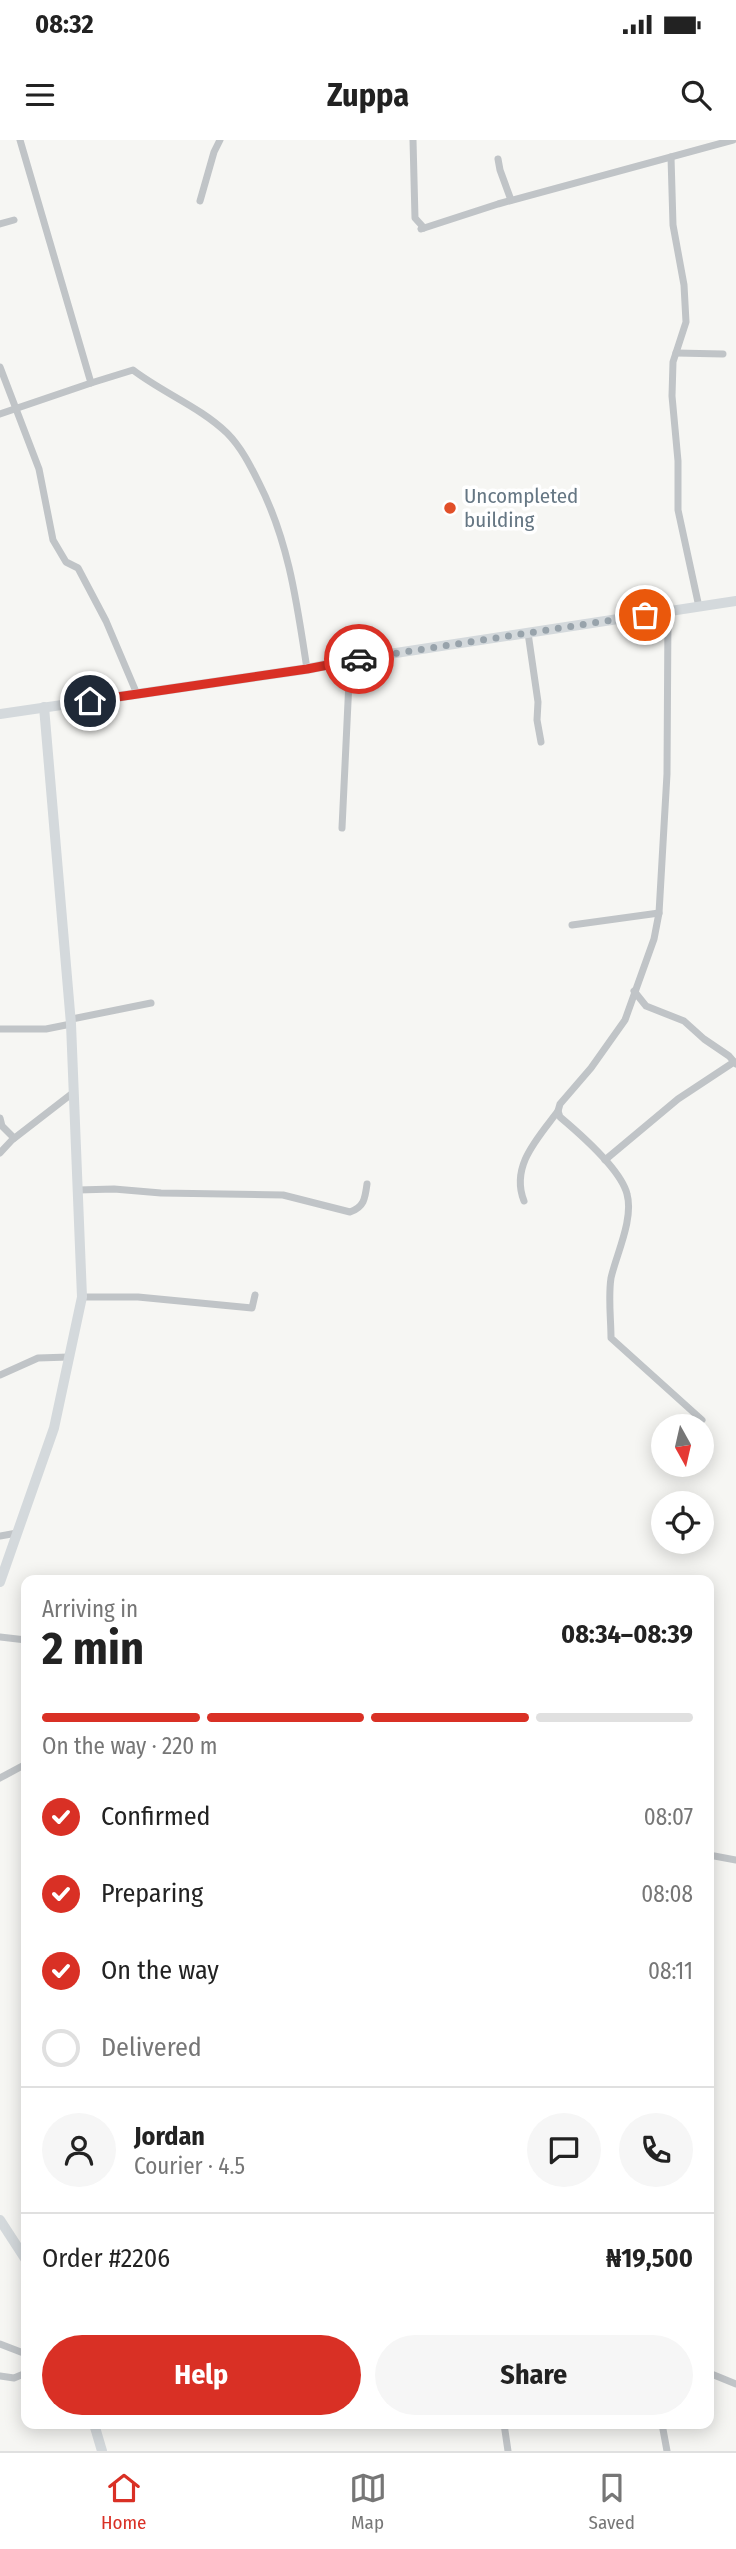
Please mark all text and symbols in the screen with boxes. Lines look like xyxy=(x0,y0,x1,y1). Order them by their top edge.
text: 08:32 xyxy=(35,9,93,40)
icon: menu xyxy=(21,76,59,114)
text: Zuppa xyxy=(327,76,409,114)
icon: search xyxy=(677,76,715,114)
place label: Uncompleted building xyxy=(464,483,578,533)
marker: Uncompleted building xyxy=(442,500,458,516)
pin xyxy=(615,585,675,645)
icon: bag xyxy=(626,596,664,634)
courier xyxy=(324,624,394,694)
icon: car xyxy=(340,640,378,678)
pin xyxy=(60,671,120,731)
icon: home xyxy=(71,682,109,720)
north arrow xyxy=(651,1414,714,1477)
map controls xyxy=(651,1414,714,1554)
button: locate xyxy=(651,1491,714,1554)
text: Arriving in xyxy=(42,1595,138,1623)
text: 08:34–08:39 xyxy=(561,1619,693,1650)
text: 2 min xyxy=(42,1621,144,1676)
text: On the way · 220 m xyxy=(42,1732,217,1760)
icon: check xyxy=(42,1798,80,1836)
text: Confirmed xyxy=(101,1801,211,1832)
text: 08:07 xyxy=(644,1803,693,1831)
icon: check xyxy=(42,1875,80,1913)
text: Preparing xyxy=(101,1878,203,1909)
text: 08:08 xyxy=(641,1880,693,1908)
icon: check xyxy=(42,1952,80,1990)
text: On the way xyxy=(101,1955,219,1986)
text: 08:11 xyxy=(648,1957,693,1985)
text: Delivered xyxy=(101,2032,202,2063)
button: person xyxy=(42,2113,116,2187)
button: chat xyxy=(527,2113,601,2187)
button: phone xyxy=(619,2113,693,2187)
text: Jordan xyxy=(134,2121,205,2152)
text: Courier · 4.5 xyxy=(134,2152,245,2180)
text: Order #2206 xyxy=(42,2243,170,2274)
text: ₦19,500 xyxy=(606,2243,693,2274)
button: Help xyxy=(42,2335,361,2415)
button: Share xyxy=(375,2335,693,2415)
tab: Home xyxy=(101,2469,147,2534)
tab: Map xyxy=(349,2469,387,2534)
tab: Saved xyxy=(589,2469,635,2534)

